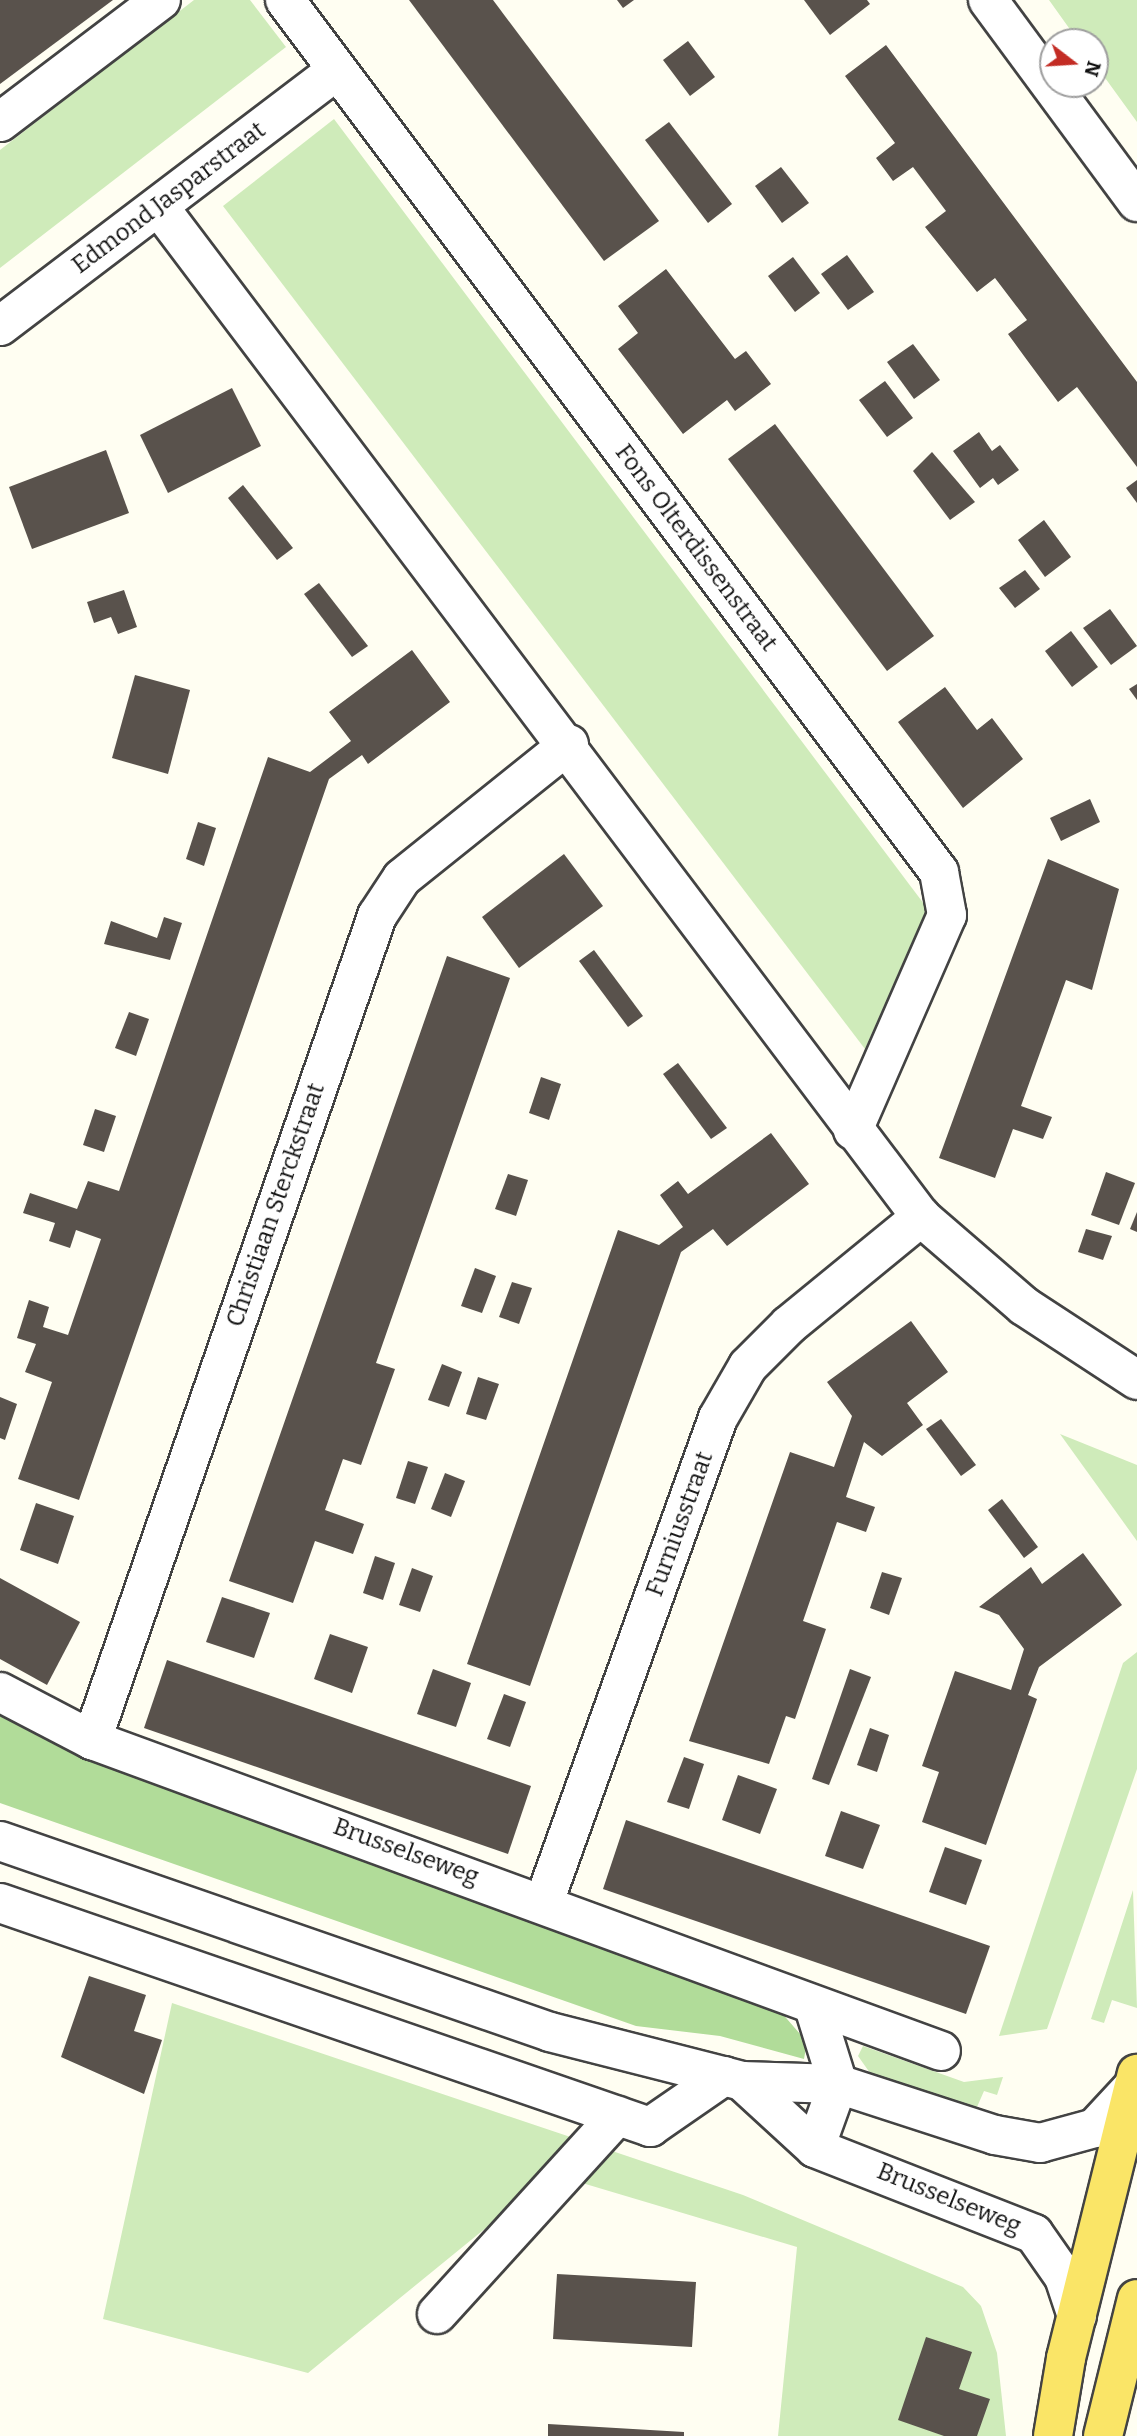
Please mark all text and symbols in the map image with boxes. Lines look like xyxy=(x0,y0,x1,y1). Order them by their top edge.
north arrow xyxy=(1039,28,1109,98)
text: N xyxy=(1080,58,1106,79)
street label: Edmond Jasparstraat xyxy=(67,116,271,280)
street label: Fons Olterdissenstraat xyxy=(609,439,783,657)
street label: Christiaan Sterckstraat xyxy=(221,1079,331,1331)
street label: Furniusstraat xyxy=(640,1448,720,1600)
street label: Brusselseweg xyxy=(329,1812,483,1892)
street label: Brusselseweg xyxy=(873,2157,1025,2241)

